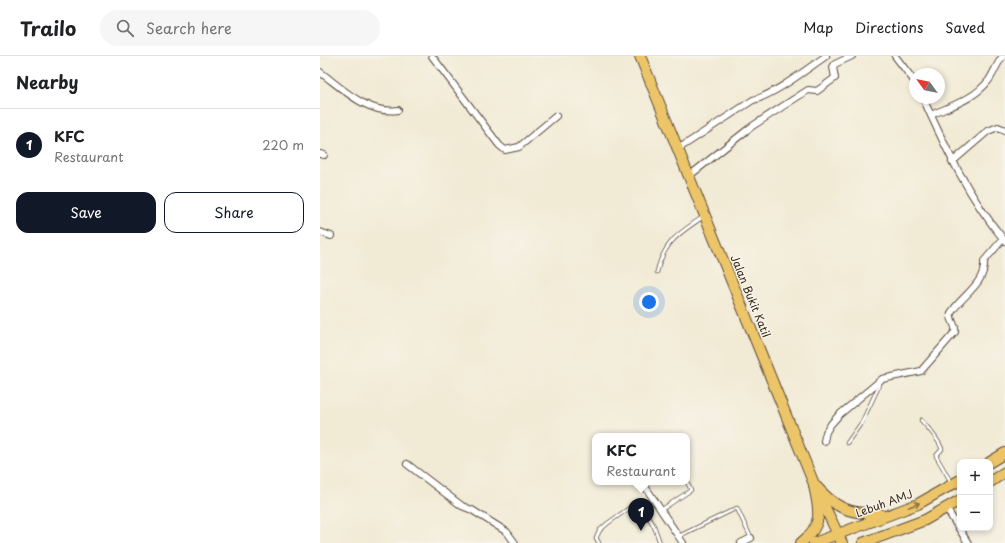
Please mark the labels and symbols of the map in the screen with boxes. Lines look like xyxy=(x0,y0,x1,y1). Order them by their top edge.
north arrow xyxy=(909,68,945,104)
street label: Jalan Bukit Katil xyxy=(727,252,775,340)
your location xyxy=(639,292,659,312)
street label: Lebuh AMJ xyxy=(853,485,915,521)
pin: 1 xyxy=(628,498,654,531)
one-way arrow xyxy=(907,501,919,509)

